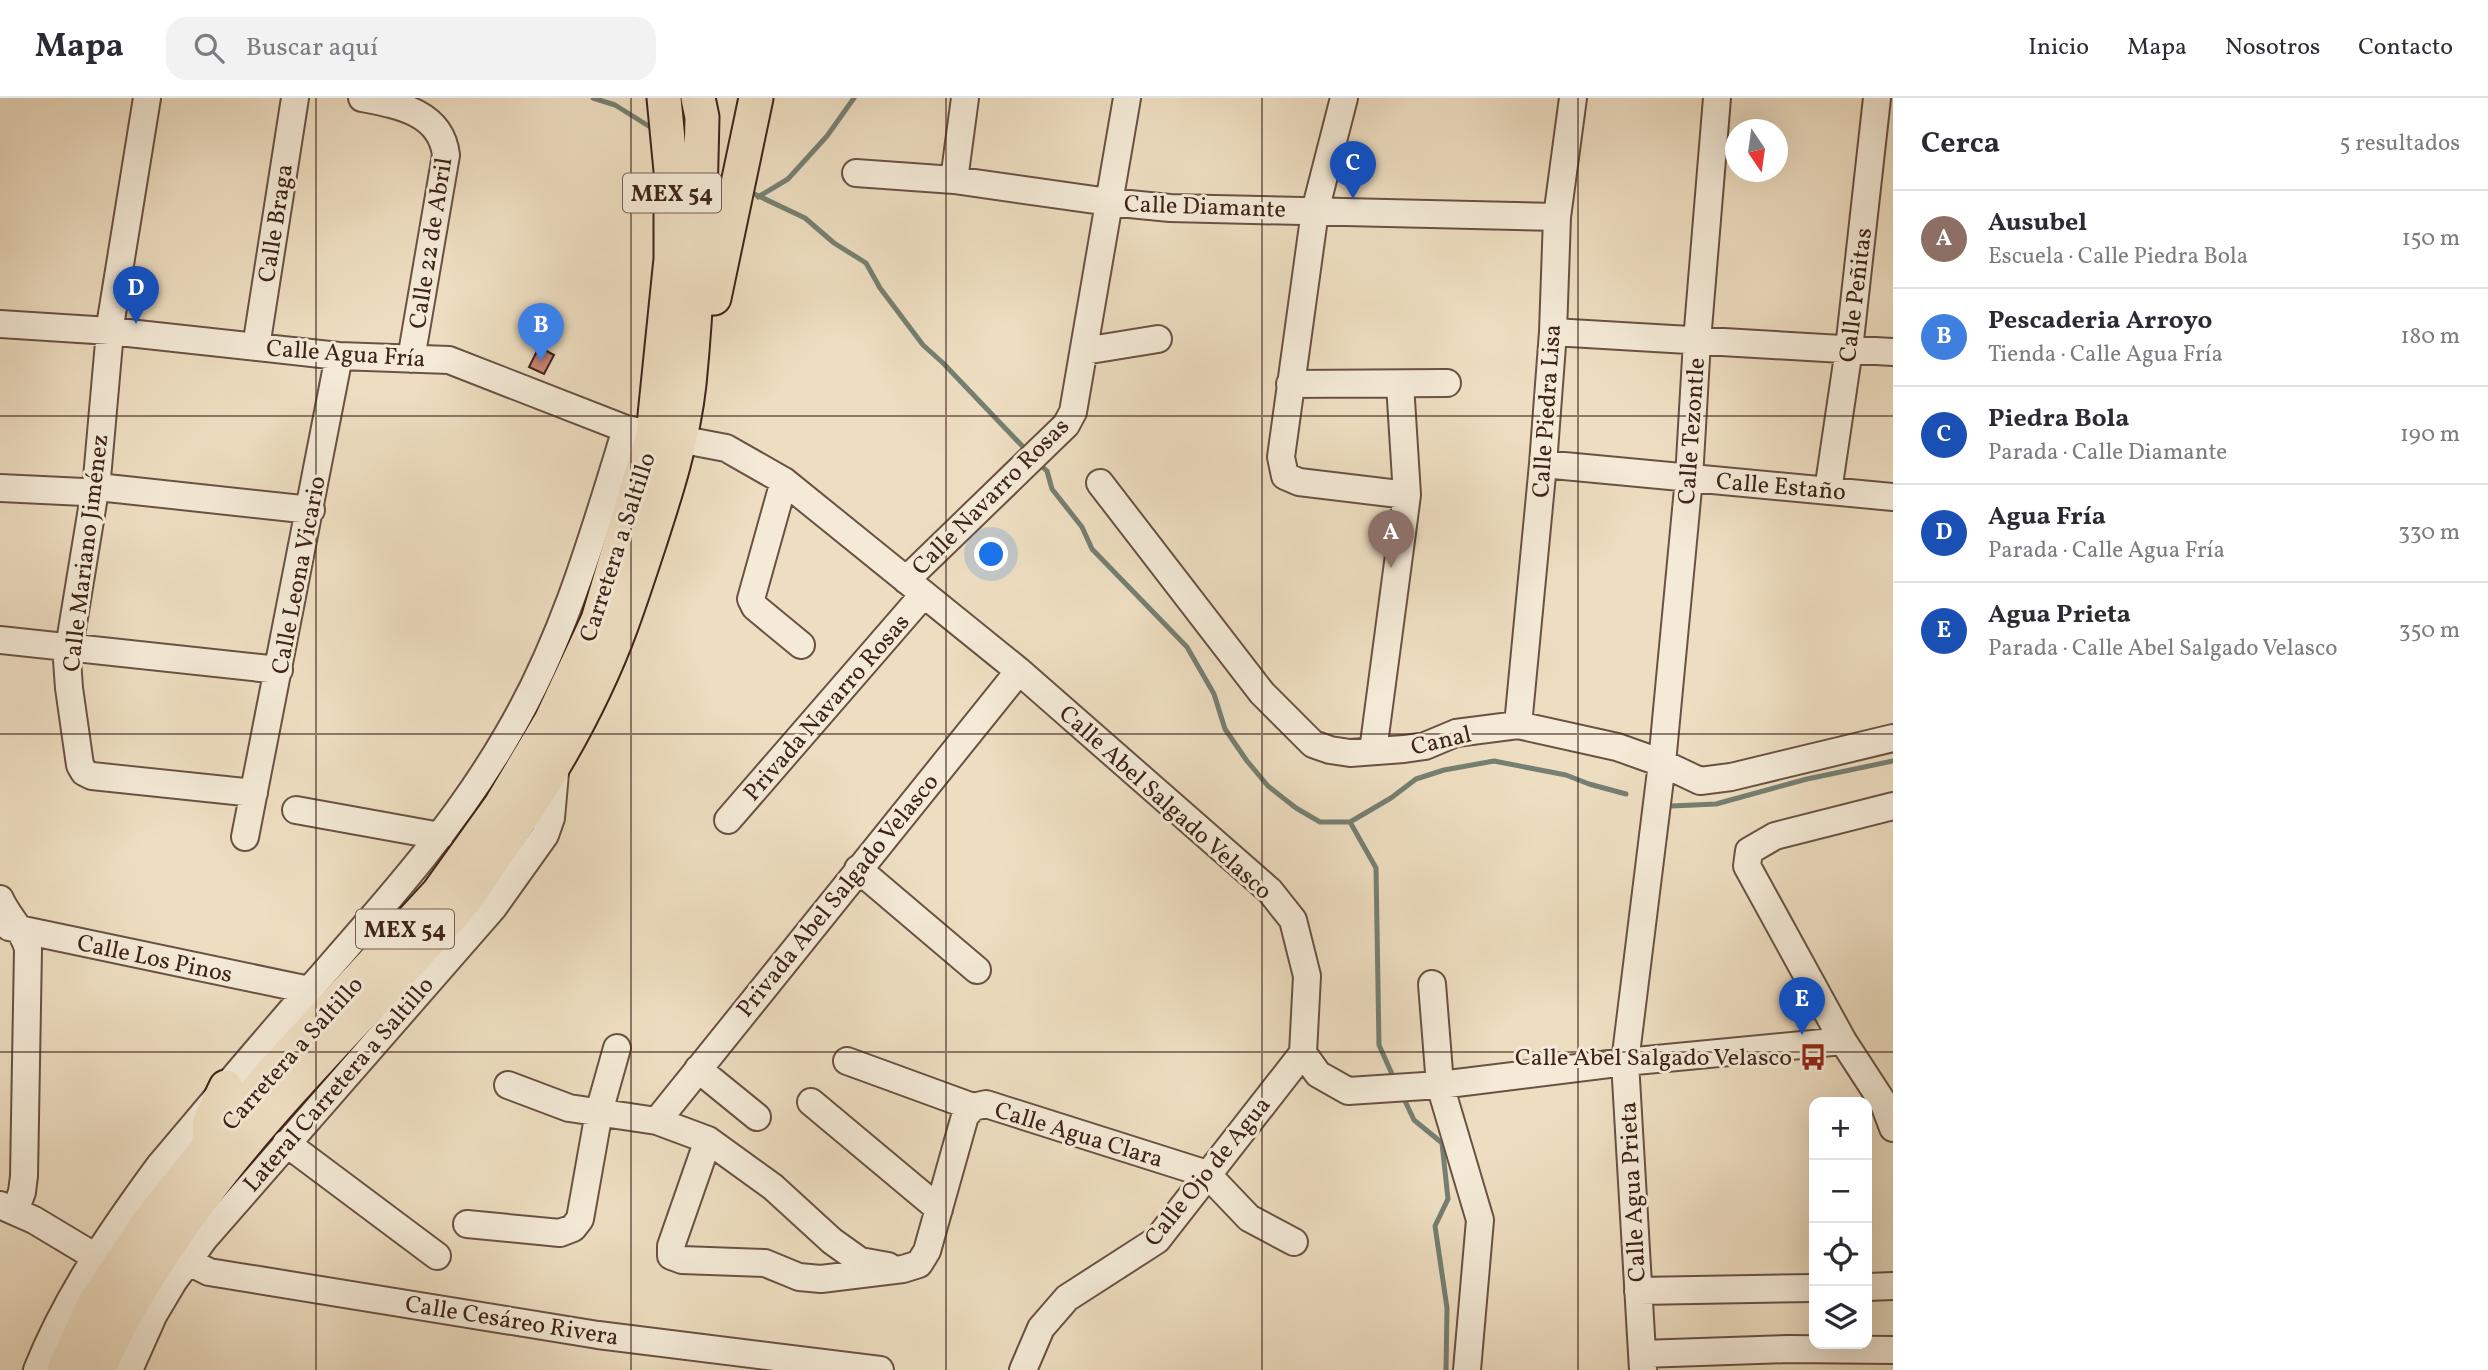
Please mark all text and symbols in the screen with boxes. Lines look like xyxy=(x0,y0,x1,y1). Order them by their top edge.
search box xyxy=(166,17,656,80)
text: Mapa xyxy=(35,25,124,71)
icon: search xyxy=(190,29,228,67)
text: Buscar aquí xyxy=(246,30,378,66)
text: Inicio xyxy=(2028,31,2089,65)
text: Mapa xyxy=(2127,31,2187,65)
text: Nosotros xyxy=(2225,31,2320,65)
text: Contacto xyxy=(2358,31,2453,65)
north arrow xyxy=(1725,119,1788,182)
text: Cerca xyxy=(1921,123,2000,165)
text: 5 resultados xyxy=(2340,128,2460,160)
pin: C xyxy=(1330,141,1376,199)
street label: Calle 22 de Abril xyxy=(402,155,462,331)
street label: Calle Braga xyxy=(251,162,303,285)
road number: MEX 54 xyxy=(623,174,721,212)
street label: Calle Diamante xyxy=(1123,188,1286,228)
text: Ausubel xyxy=(1988,205,2087,241)
text: A xyxy=(1936,223,1952,255)
text: 150 m xyxy=(2402,223,2460,255)
street label: Calle Peñitas xyxy=(1832,226,1882,364)
text: Escuela · Calle Piedra Bola xyxy=(1988,241,2248,273)
pin: D xyxy=(113,266,159,324)
pin: B xyxy=(518,303,564,361)
text: Pescaderia Arroyo xyxy=(1988,303,2212,339)
text: B xyxy=(1936,321,1952,353)
text: 180 m xyxy=(2401,321,2460,353)
street label: Calle Piedra Lisa xyxy=(1525,323,1571,499)
street label: Calle Agua Fría xyxy=(265,332,427,378)
text: Tienda · Calle Agua Fría xyxy=(1988,339,2223,371)
street label: Calle Tezontle xyxy=(1671,357,1715,506)
text: Piedra Bola xyxy=(1988,401,2129,437)
street label: Calle Navarro Rosas xyxy=(905,411,1078,584)
text: C xyxy=(1937,419,1951,451)
text: 190 m xyxy=(2400,419,2460,451)
street label: Calle Mariano Jiménez xyxy=(56,433,118,674)
text: Parada · Calle Diamante xyxy=(1988,437,2227,469)
street label: Carretera a Saltillo xyxy=(572,448,666,647)
street label: Calle Estaño xyxy=(1714,465,1847,511)
street label: Calle Leona Vicario xyxy=(264,473,336,677)
text: Agua Fría xyxy=(1988,499,2106,535)
pin: A xyxy=(1368,510,1414,568)
text: D xyxy=(1936,517,1952,549)
text: 330 m xyxy=(2398,517,2460,549)
text: Parada · Calle Agua Fría xyxy=(1988,535,2225,567)
your location xyxy=(974,537,1008,571)
text: Agua Prieta xyxy=(1988,597,2131,633)
street label: Privada Navarro Rosas xyxy=(736,607,919,810)
text: E xyxy=(1937,615,1951,647)
text: 350 m xyxy=(2399,615,2460,647)
text: Parada · Calle Abel Salgado Velasco xyxy=(1988,633,2337,665)
street label: Calle Abel Salgado Velasco xyxy=(1050,698,1279,909)
street label: Canal xyxy=(1408,719,1475,765)
street label: Privada Abel Salgado Velasco xyxy=(729,767,948,1025)
road number: MEX 54 xyxy=(356,909,454,948)
street label: Calle Los Pinos xyxy=(74,927,235,993)
street label: Carretera a Saltillo xyxy=(215,970,372,1139)
street label: Lateral Carretera a Saltillo xyxy=(236,970,443,1201)
pin: E xyxy=(1779,977,1825,1035)
place label: Calle Abel Salgado Velasco xyxy=(1515,1042,1792,1076)
bus stop icon: Calle Abel Salgado Velasco xyxy=(1798,1042,1828,1072)
street label: Calle Ojo de Agua xyxy=(1137,1090,1280,1255)
street label: Calle Agua Clara xyxy=(990,1094,1167,1178)
map controls xyxy=(1809,1097,1872,1349)
button: + xyxy=(1809,1097,1872,1160)
street label: Calle Agua Prieta xyxy=(1612,1101,1656,1283)
button: − xyxy=(1809,1160,1872,1223)
button: locate xyxy=(1809,1223,1872,1286)
button: layers xyxy=(1809,1286,1872,1349)
street label: Calle Cesáreo Rivera xyxy=(402,1288,621,1356)

